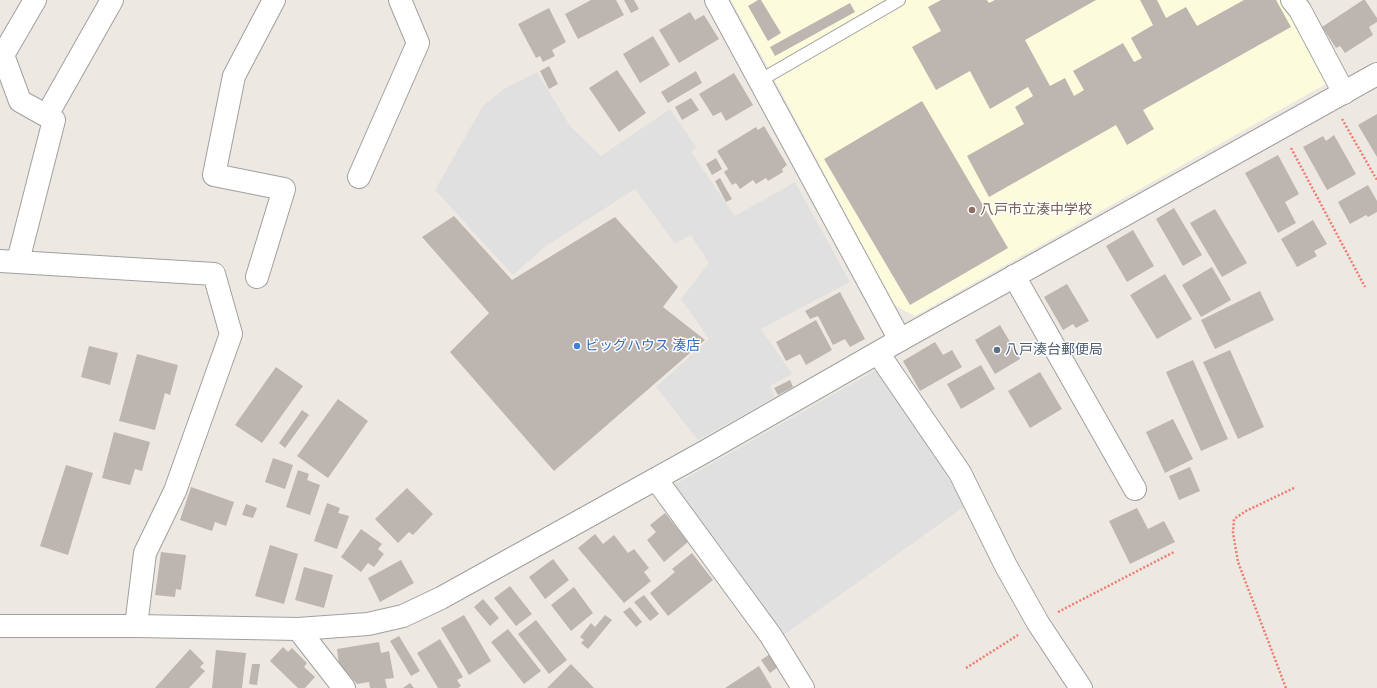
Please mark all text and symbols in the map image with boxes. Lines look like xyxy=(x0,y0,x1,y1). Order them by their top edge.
place label: 八戸市立湊中学校 xyxy=(980,202,1092,218)
marker: 八戸市立湊中学校 xyxy=(967,205,977,215)
place label: ビッグハウス 湊店 xyxy=(585,338,700,354)
marker: ビッグハウス 湊店 xyxy=(572,341,582,351)
place label: 八戸湊台郵便局 xyxy=(1005,342,1103,358)
marker: 八戸湊台郵便局 xyxy=(992,345,1002,355)

